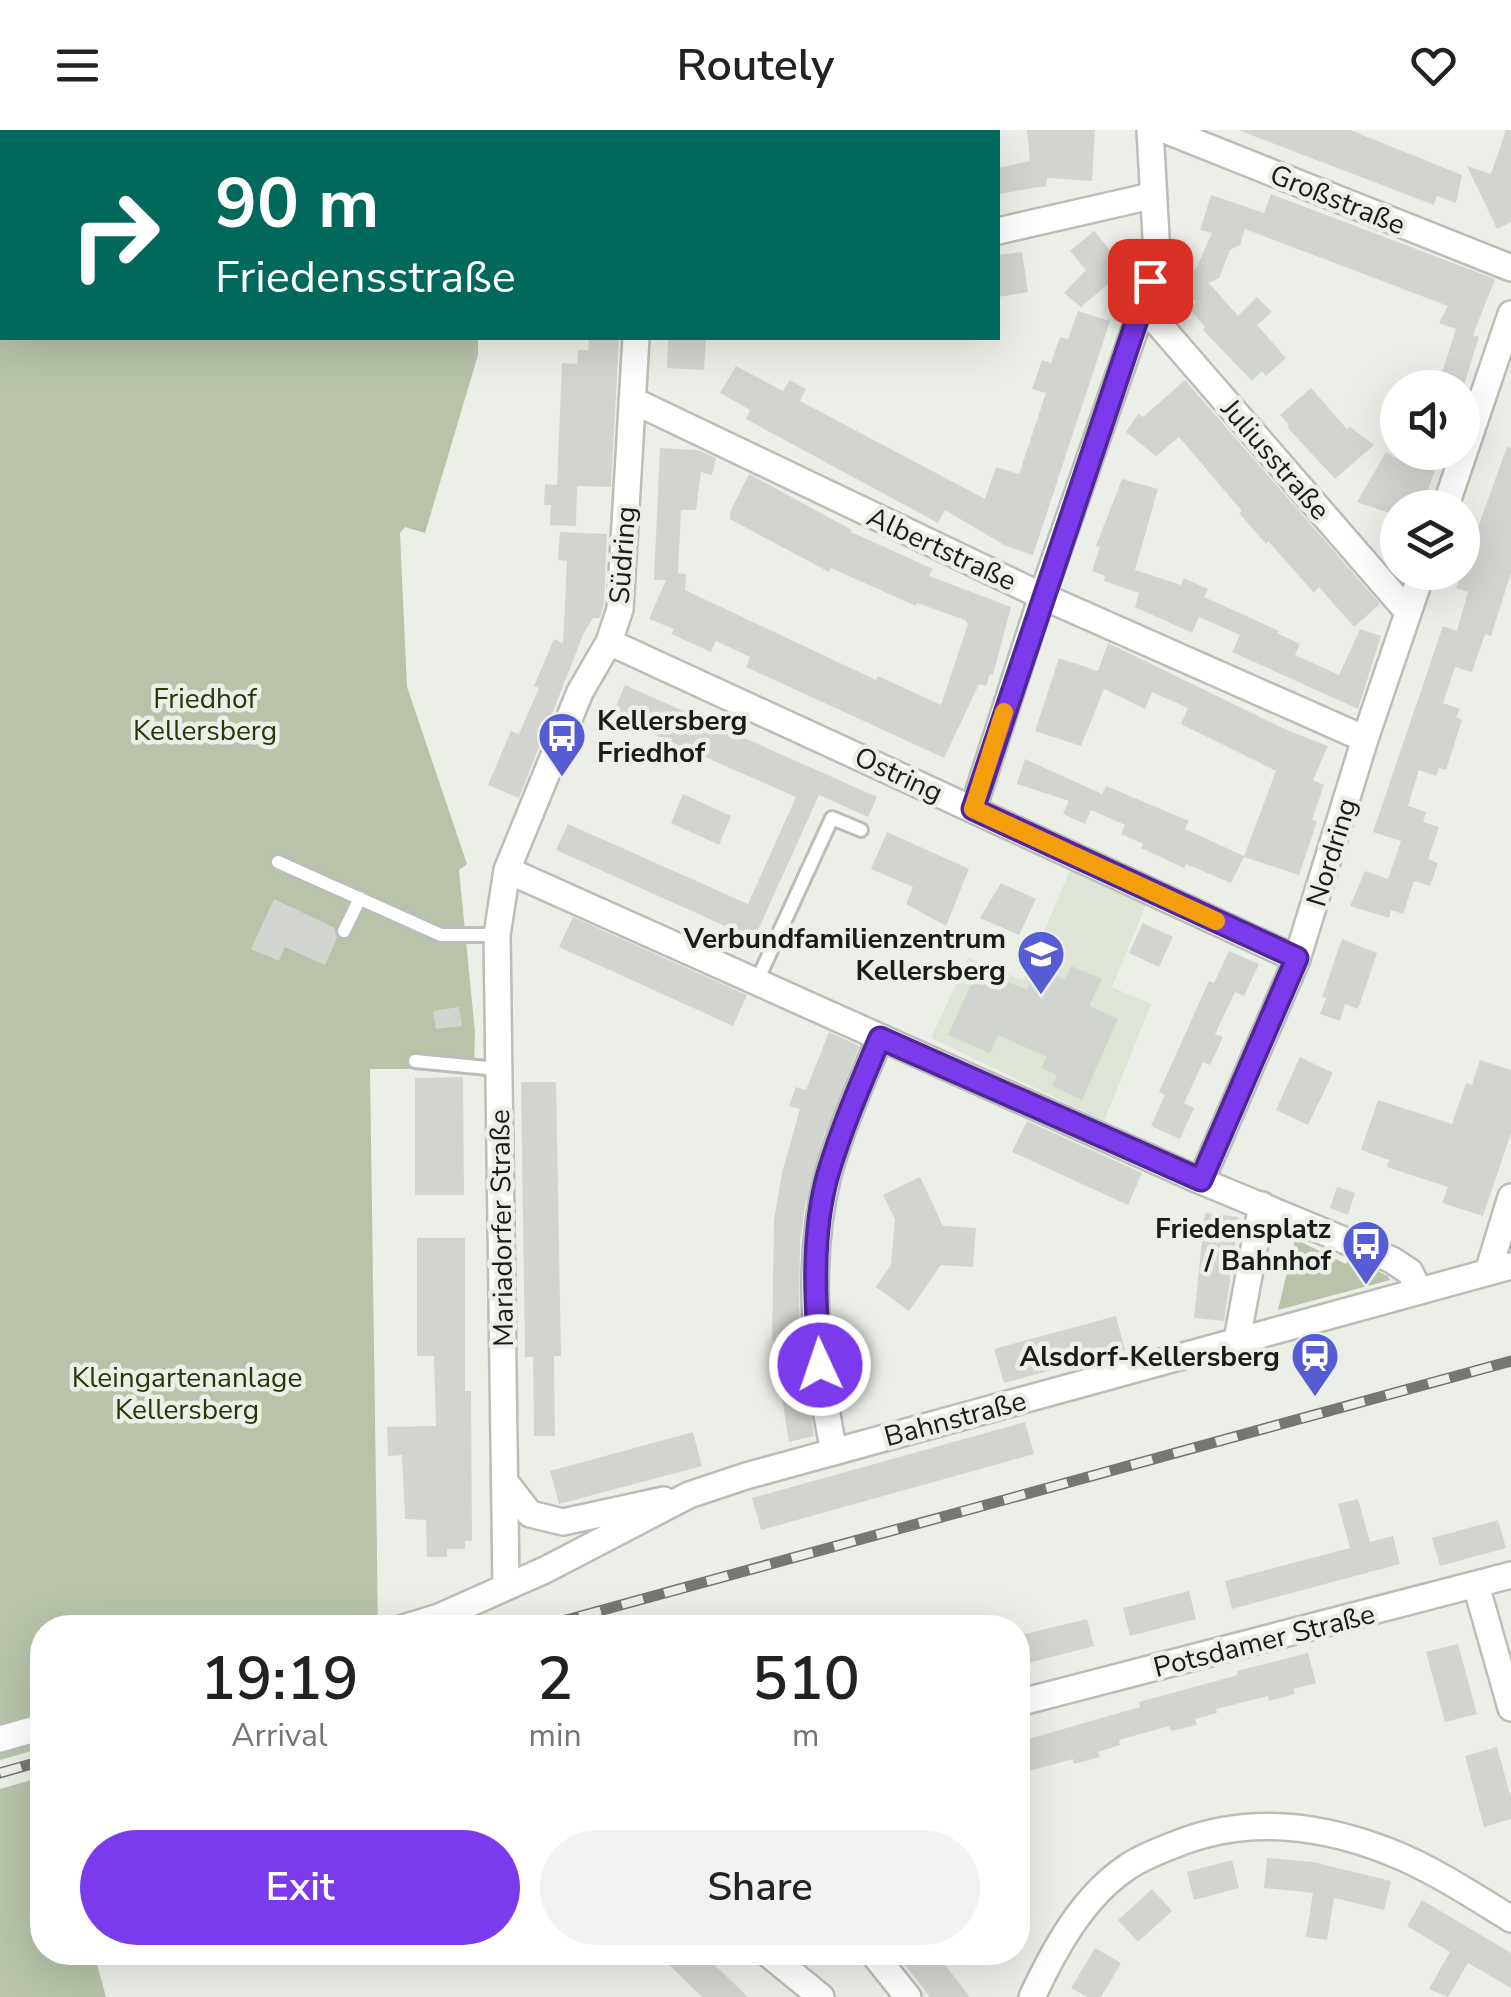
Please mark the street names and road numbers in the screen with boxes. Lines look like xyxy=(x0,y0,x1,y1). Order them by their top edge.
street label: Großstraße xyxy=(1264,156,1411,244)
street label: Juliusstraße xyxy=(1211,390,1338,528)
street label: Albertstraße xyxy=(861,498,1022,600)
street label: Südring xyxy=(601,505,645,605)
street label: Ostring xyxy=(848,738,949,812)
street label: Nordring xyxy=(1298,794,1366,911)
street label: Mariadorfer Straße xyxy=(481,1109,523,1347)
street label: Bahnstraße xyxy=(880,1382,1030,1456)
street label: Potsdamer Straße xyxy=(1150,1595,1379,1687)

